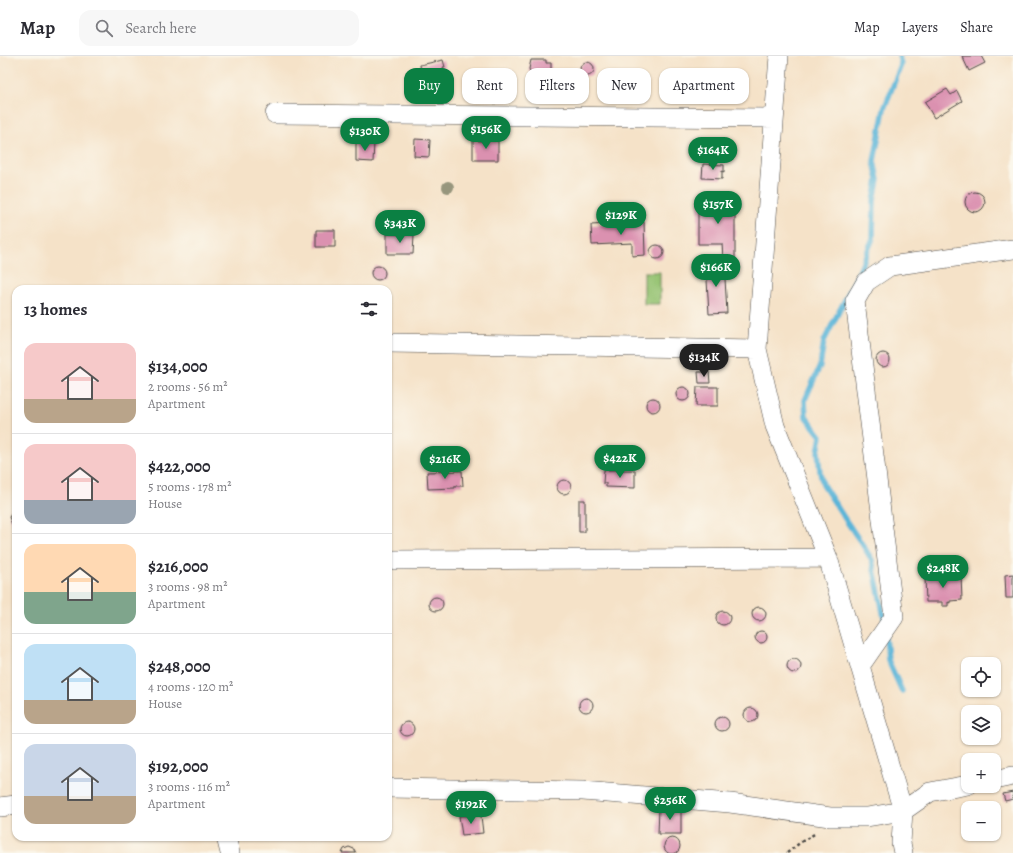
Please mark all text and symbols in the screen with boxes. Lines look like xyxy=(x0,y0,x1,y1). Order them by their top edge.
search box xyxy=(79,10,359,46)
text: Map xyxy=(20,15,55,41)
icon: search xyxy=(93,17,115,39)
text: Search here xyxy=(125,18,197,38)
text: Map xyxy=(854,18,880,37)
text: Layers xyxy=(902,18,938,37)
text: Share xyxy=(960,18,993,37)
chip: Buy xyxy=(404,68,454,104)
chip: Rent xyxy=(462,68,517,104)
chip: Filters xyxy=(525,68,589,104)
chip: New xyxy=(597,68,651,104)
chip: Apartment xyxy=(659,68,749,104)
pin: $156K xyxy=(458,116,514,150)
pin: $130K xyxy=(337,118,393,152)
text: $156K xyxy=(471,120,501,137)
text: $130K xyxy=(349,122,381,139)
pin: $164K xyxy=(685,137,741,171)
text: $164K xyxy=(697,141,729,158)
pin: $157K xyxy=(690,191,746,225)
text: $157K xyxy=(703,195,733,212)
pin: $129K xyxy=(593,202,649,236)
text: $129K xyxy=(605,206,637,223)
pin: $343K xyxy=(372,210,428,244)
text: $343K xyxy=(384,214,416,231)
pin: $166K xyxy=(688,254,744,288)
text: $166K xyxy=(700,258,732,275)
text: 13 homes xyxy=(24,298,87,321)
icon: filters xyxy=(358,298,380,320)
pin: $134K xyxy=(676,344,732,378)
text: $134K xyxy=(689,348,719,365)
text: $134,000 xyxy=(148,355,208,378)
icon: home xyxy=(56,359,104,407)
text: 2 rooms · 56 m² xyxy=(148,378,228,395)
text: Apartment xyxy=(148,395,206,412)
pin: $422K xyxy=(592,445,648,479)
pin: $216K xyxy=(417,446,473,480)
text: $422K xyxy=(603,449,637,466)
text: $216K xyxy=(429,450,461,467)
text: $422,000 xyxy=(148,455,211,478)
icon: home xyxy=(56,460,104,508)
text: 5 rooms · 178 m² xyxy=(148,478,232,495)
text: House xyxy=(148,495,182,512)
text: $216,000 xyxy=(148,555,208,578)
pin: $248K xyxy=(915,555,971,589)
text: $248K xyxy=(926,559,960,576)
icon: home xyxy=(56,560,104,608)
text: 3 rooms · 98 m² xyxy=(148,578,227,595)
text: Apartment xyxy=(148,595,206,612)
text: $248,000 xyxy=(148,655,211,678)
map controls xyxy=(961,657,1001,841)
button: locate xyxy=(961,657,1001,697)
icon: home xyxy=(56,660,104,708)
text: 4 rooms · 120 m² xyxy=(148,678,233,695)
text: House xyxy=(148,695,182,712)
button: layers xyxy=(961,705,1001,745)
button: + xyxy=(961,753,1001,793)
text: $192,000 xyxy=(148,755,208,778)
icon: home xyxy=(56,760,104,808)
text: 3 rooms · 116 m² xyxy=(148,778,230,795)
pin: $256K xyxy=(642,787,698,821)
pin: $192K xyxy=(443,791,499,825)
text: $256K xyxy=(654,791,686,808)
text: Apartment xyxy=(148,795,206,812)
text: $192K xyxy=(455,795,487,812)
button: − xyxy=(961,801,1001,841)

